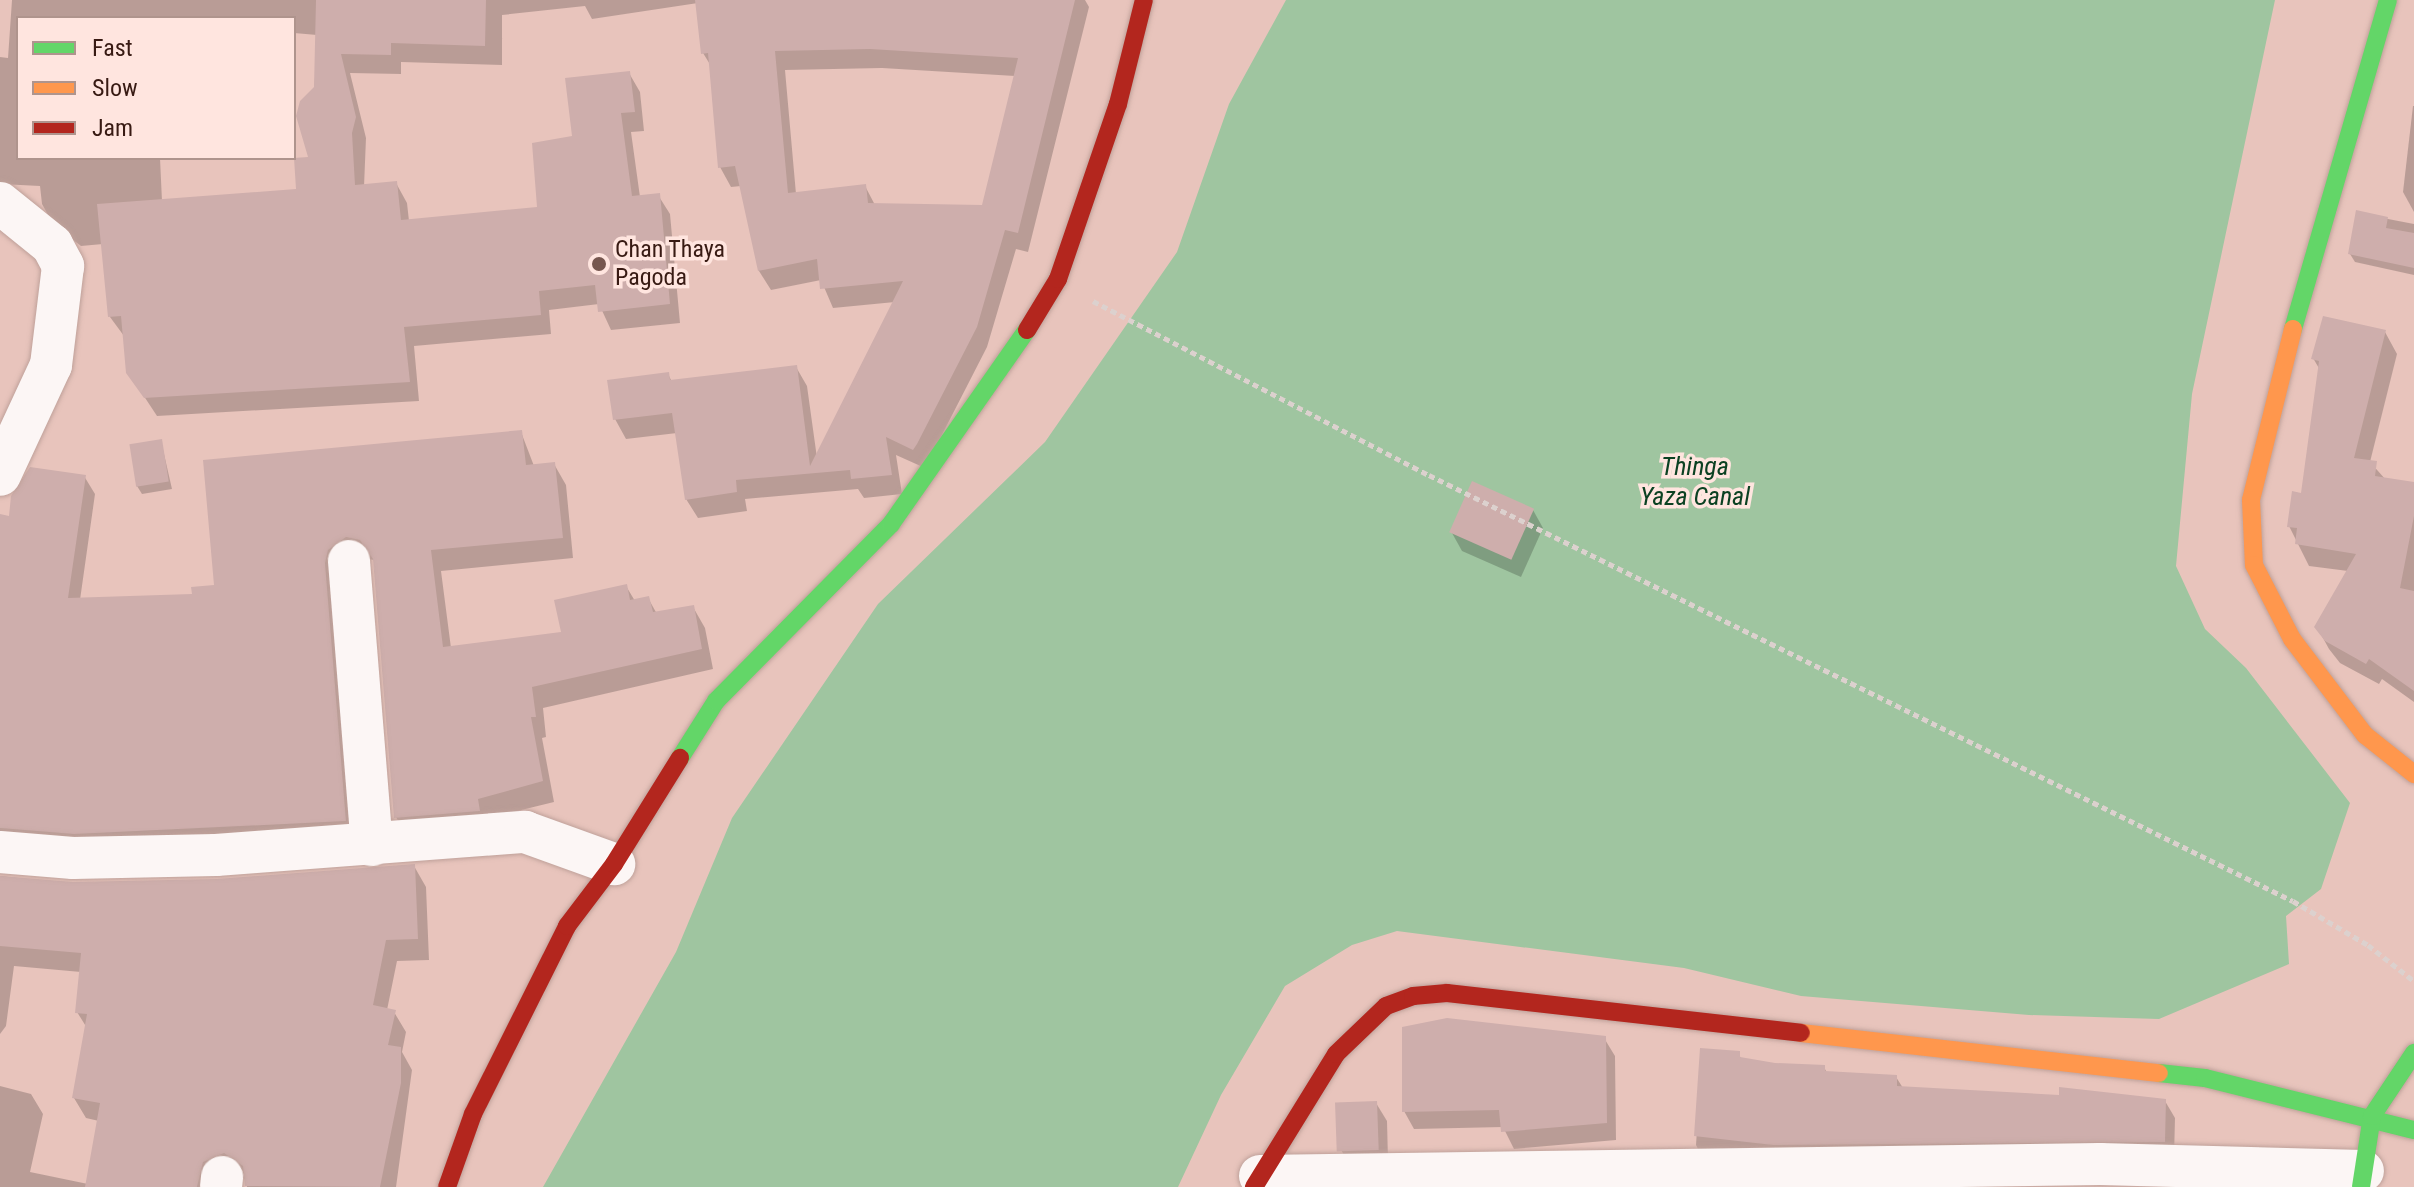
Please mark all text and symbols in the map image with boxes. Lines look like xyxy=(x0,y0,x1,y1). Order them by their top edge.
legend xyxy=(16,16,296,160)
text: Fast xyxy=(92,34,133,62)
text: Slow xyxy=(92,74,138,102)
text: Jam xyxy=(92,114,133,142)
place label: Chan Thaya Pagoda xyxy=(615,236,726,292)
marker: Chan Thaya Pagoda xyxy=(590,255,608,273)
water label: Thinga Yaza Canal xyxy=(1640,451,1750,512)

